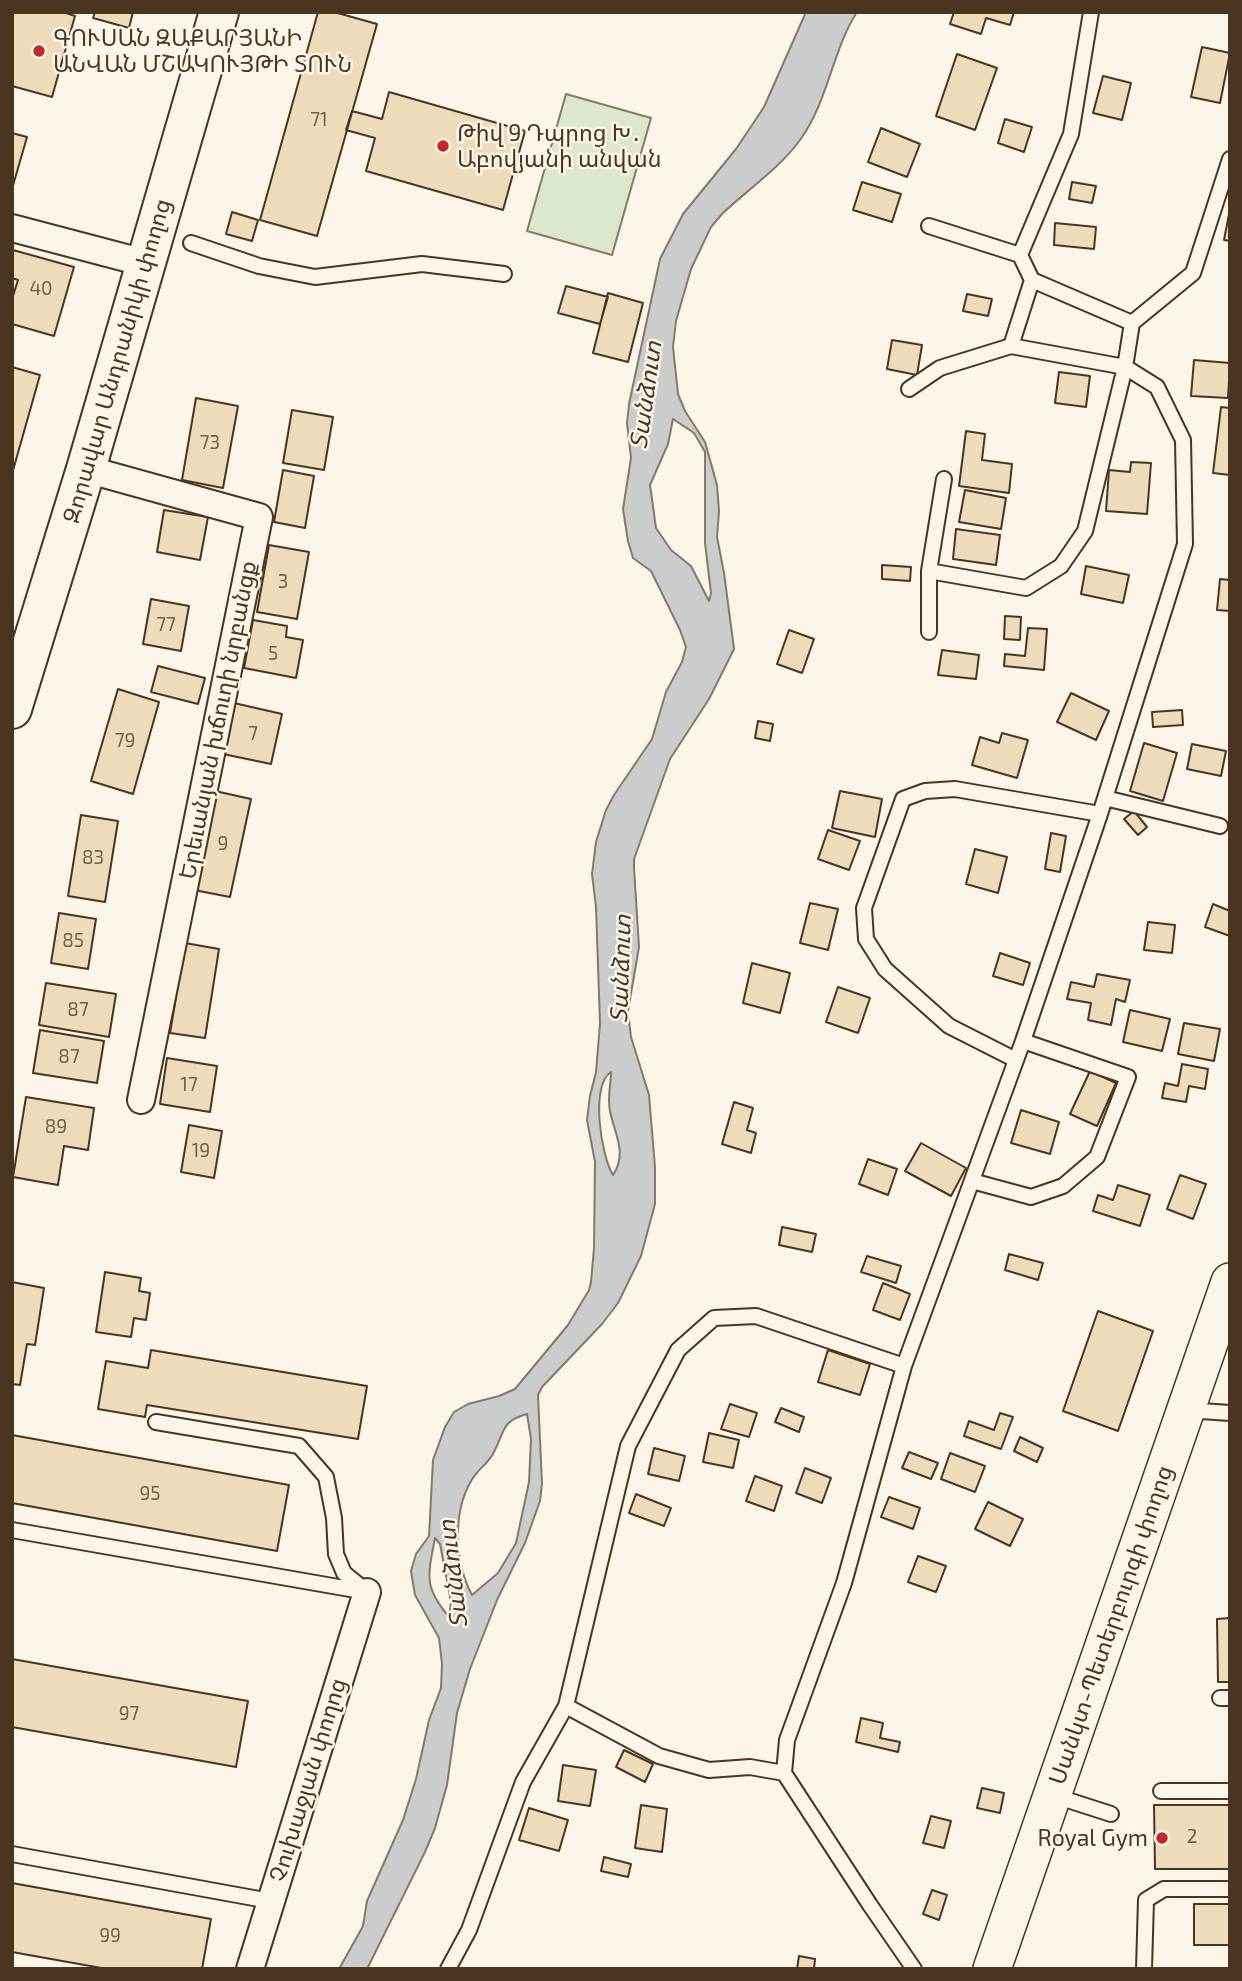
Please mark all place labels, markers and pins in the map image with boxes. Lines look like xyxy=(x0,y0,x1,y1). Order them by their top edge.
place label: ԳՈՒՍԱՆ ԶԱՔԱՐՅԱՆԻ ԱՆՎԱՆ ՄՇԱԿՈՒՅԹԻ ՏՈՒՆ xyxy=(53,24,352,78)
marker: ԳՈՒՍԱՆ ԶԱՔԱՐՅԱՆԻ ԱՆՎԱՆ ՄՇԱԿՈՒՅԹԻ ՏՈՒՆ xyxy=(31,43,47,59)
place label: Թիվ 9 Դպրոց Խ․ Աբովյանի անվան xyxy=(457,119,662,173)
marker: Թիվ 9 Դպրոց Խ․ Աբովյանի անվան xyxy=(435,138,451,154)
place label: Royal Gym xyxy=(1038,1824,1148,1852)
marker: Royal Gym xyxy=(1154,1830,1170,1846)

